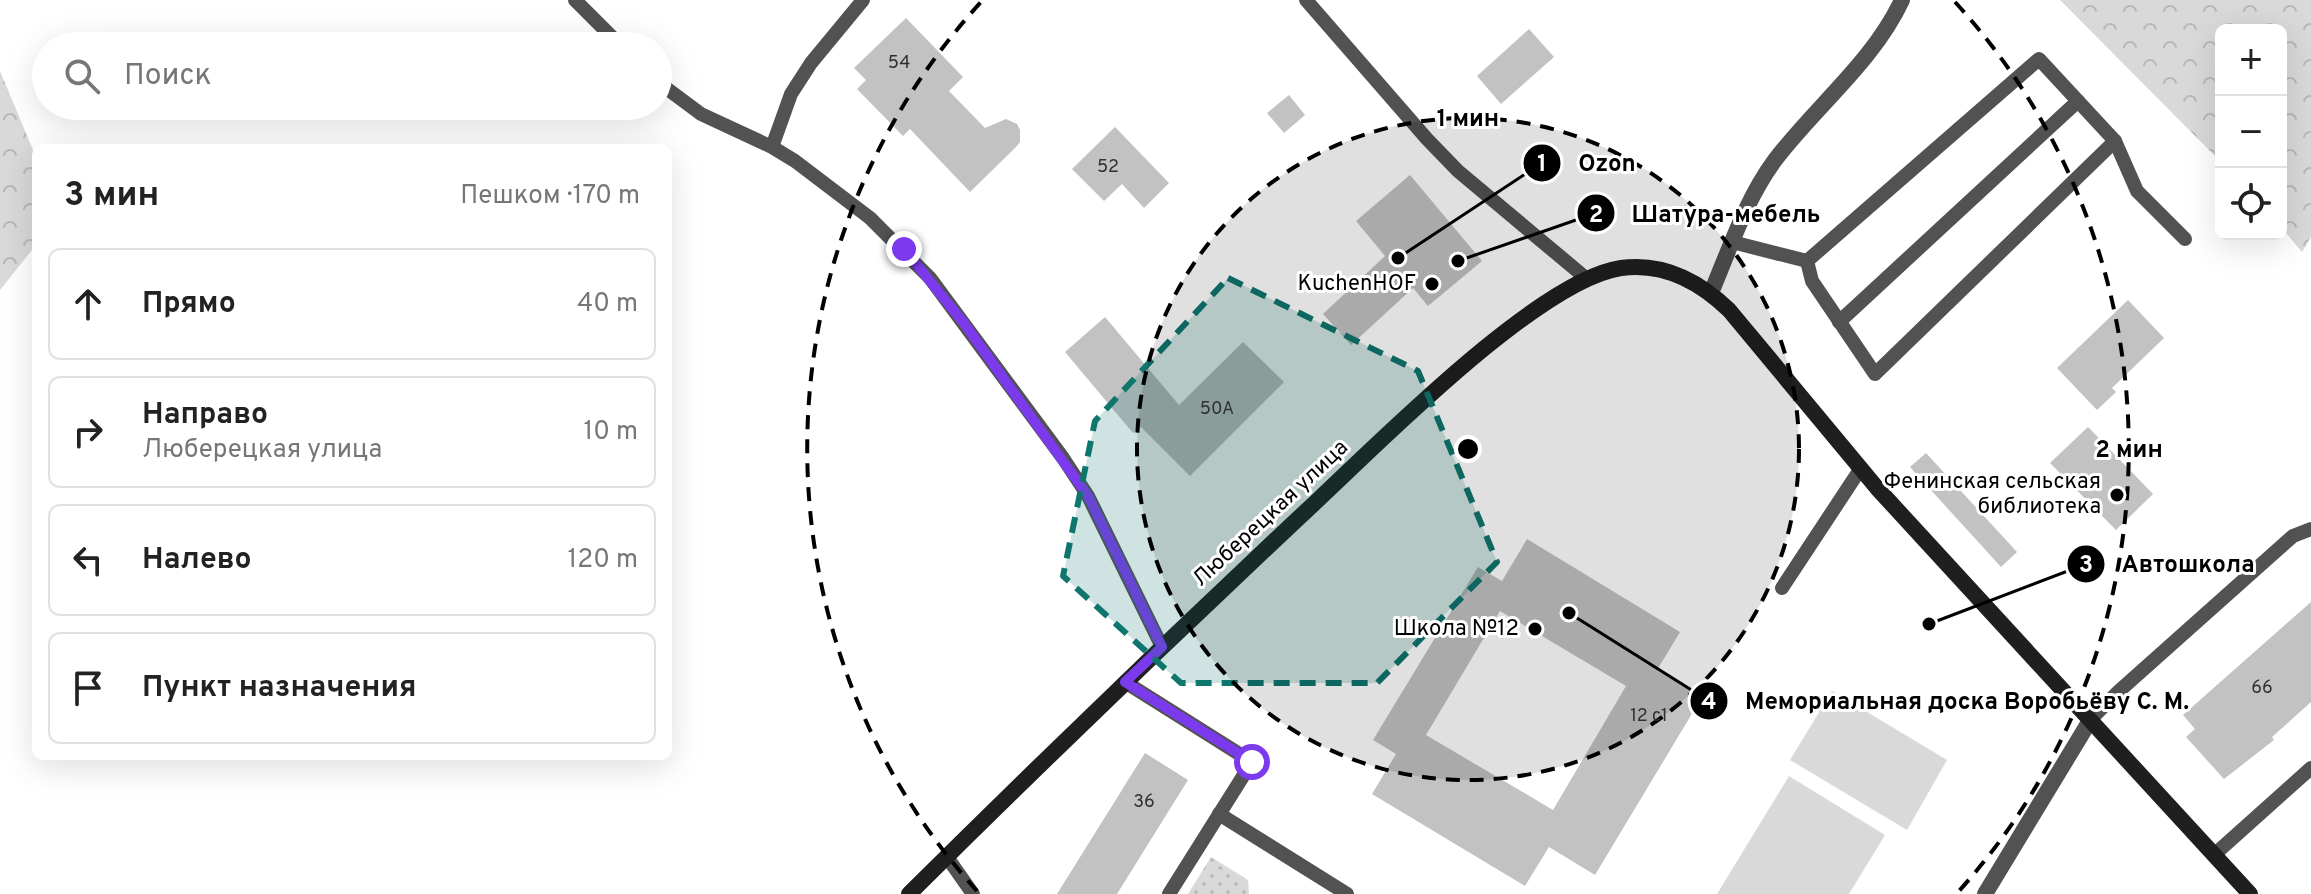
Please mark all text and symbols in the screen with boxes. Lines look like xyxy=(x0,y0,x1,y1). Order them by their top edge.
map controls xyxy=(2215,24,2287,240)
button: + xyxy=(2215,24,2287,96)
search box xyxy=(32,32,672,120)
house number: 54 xyxy=(888,52,910,75)
icon: search xyxy=(60,54,104,98)
text: Поиск xyxy=(124,58,212,95)
button: − xyxy=(2215,96,2287,168)
text: 1 мин xyxy=(1437,105,1499,135)
callout: Ozon xyxy=(1522,139,1651,187)
text: 1 xyxy=(1537,150,1547,180)
text: Ozon xyxy=(1578,150,1636,180)
house number: 52 xyxy=(1097,156,1119,179)
button: locate xyxy=(2215,168,2287,240)
text: 3 мин xyxy=(64,175,159,218)
text: Пешком · 170 m xyxy=(460,180,640,213)
callout: Шатура-мебель xyxy=(1576,189,1837,237)
text: 2 xyxy=(1589,201,1603,231)
text: Шатура-мебель xyxy=(1632,201,1820,231)
route end xyxy=(886,231,922,267)
place label: KuchenHOF xyxy=(1298,271,1416,298)
marker: KuchenHOF xyxy=(1423,275,1441,293)
icon: ahead xyxy=(66,282,110,326)
text: Прямо xyxy=(142,286,236,323)
text: 40 m xyxy=(577,288,638,321)
text: Направо xyxy=(142,397,268,434)
house number: 50А xyxy=(1200,398,1234,421)
icon: right xyxy=(66,410,110,454)
text: 10 m xyxy=(583,416,638,449)
text: Люберецкая улица xyxy=(142,434,382,467)
street label: Люберецкая улица xyxy=(1187,435,1355,593)
centre of rings xyxy=(1454,435,1482,463)
text: 2 мин xyxy=(2095,436,2163,466)
place label: Фенинская сельская библиотека xyxy=(1884,469,2101,521)
marker: Фенинская сельская библиотека xyxy=(2108,486,2126,504)
icon: left xyxy=(66,538,110,582)
callout: Автошкола xyxy=(2066,540,2271,588)
text: Налево xyxy=(142,542,251,579)
text: 120 m xyxy=(568,544,638,577)
text: 3 xyxy=(2079,551,2093,581)
text: Автошкола xyxy=(2121,551,2255,581)
place label: Школа №12 xyxy=(1394,616,1519,643)
marker: Школа №12 xyxy=(1526,620,1544,638)
icon: arrive xyxy=(66,666,110,710)
text: Пункт назначения xyxy=(142,670,416,707)
callout: Мемориальная доска Воробьёву С. М. xyxy=(1689,677,2205,725)
house number: 66 xyxy=(2251,677,2273,700)
text: 4 xyxy=(1701,688,1717,718)
text: Мемориальная доска Воробьёву С. М. xyxy=(1745,688,2189,718)
house number: 12 с1 xyxy=(1630,705,1668,728)
route start xyxy=(1234,744,1270,780)
house number: 36 xyxy=(1133,791,1155,814)

